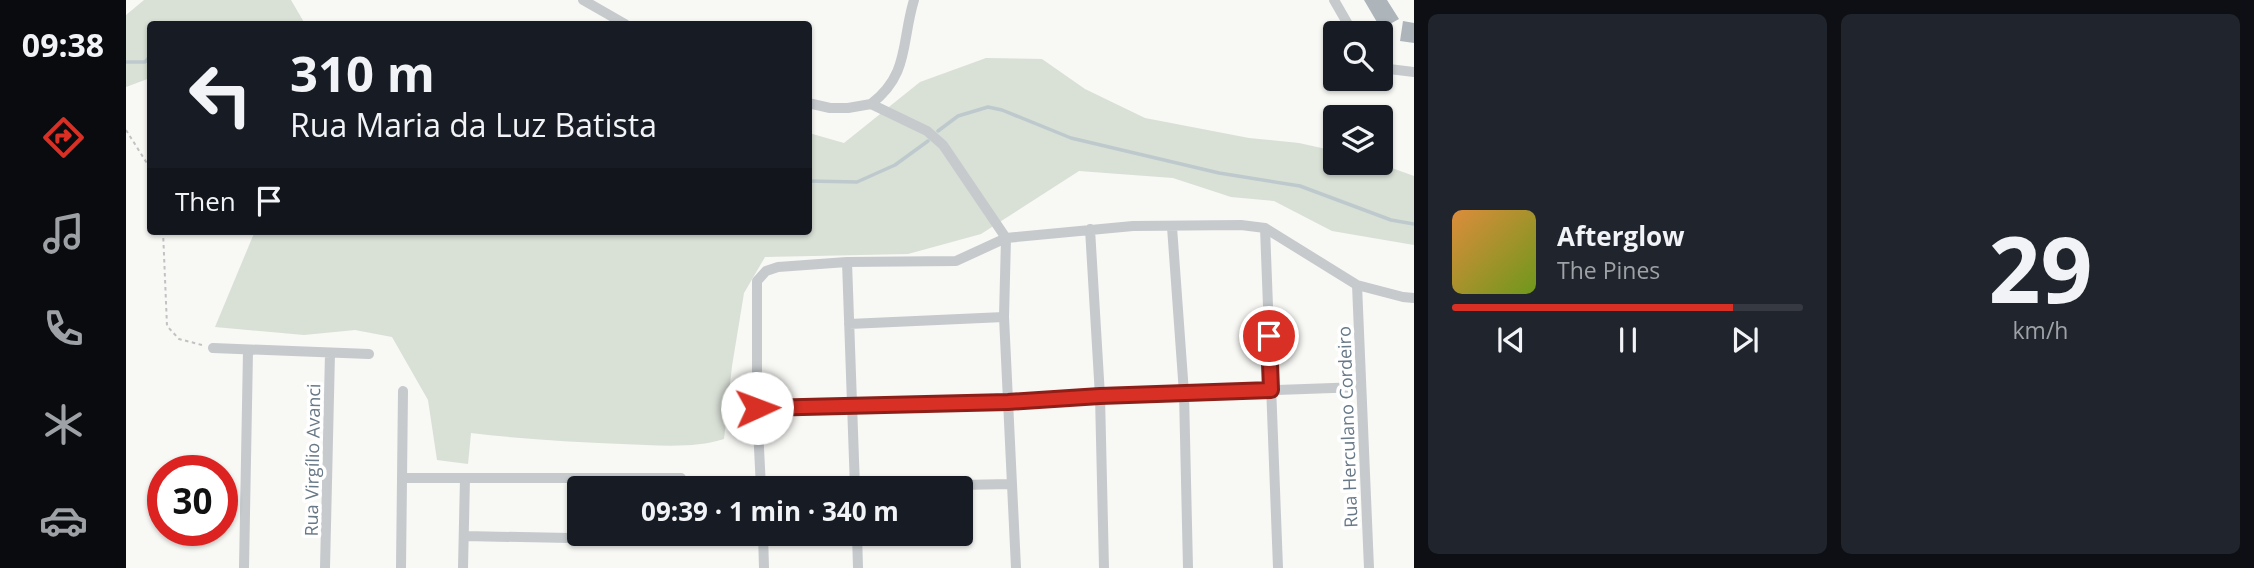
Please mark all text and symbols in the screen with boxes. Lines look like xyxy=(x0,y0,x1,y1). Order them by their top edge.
map controls xyxy=(1323,21,1393,175)
button: search xyxy=(1323,21,1393,91)
text: 09:38 xyxy=(22,23,104,66)
text: 310 m xyxy=(290,40,435,106)
icon: left xyxy=(175,49,266,140)
text: Rua Maria da Luz Batista xyxy=(290,103,657,146)
button: layers xyxy=(1323,105,1393,175)
icon: directions xyxy=(39,113,88,162)
icon: arrive xyxy=(250,182,288,220)
text: Then xyxy=(175,183,236,219)
text: 29 xyxy=(1988,206,2093,330)
icon: music xyxy=(39,209,88,258)
text: Afterglow xyxy=(1557,218,1684,254)
text: The Pines xyxy=(1557,254,1660,286)
icon: phone xyxy=(39,304,88,353)
pin xyxy=(1239,306,1299,366)
text: km/h xyxy=(2013,314,2068,346)
icon: arrive xyxy=(1250,317,1288,355)
icon: previous xyxy=(1492,321,1530,359)
icon: pause xyxy=(1609,321,1647,359)
icon: next xyxy=(1726,321,1764,359)
street label: Rua Herculano Cordeiro xyxy=(1331,326,1363,528)
position arrow xyxy=(720,371,794,445)
street label: Rua Virgílio Avanci xyxy=(299,383,325,537)
icon: climate xyxy=(39,400,88,449)
speed limit sign: 30 xyxy=(147,455,238,546)
text: 09:39 · 1 min · 340 m xyxy=(641,493,899,529)
icon: car xyxy=(39,496,88,545)

